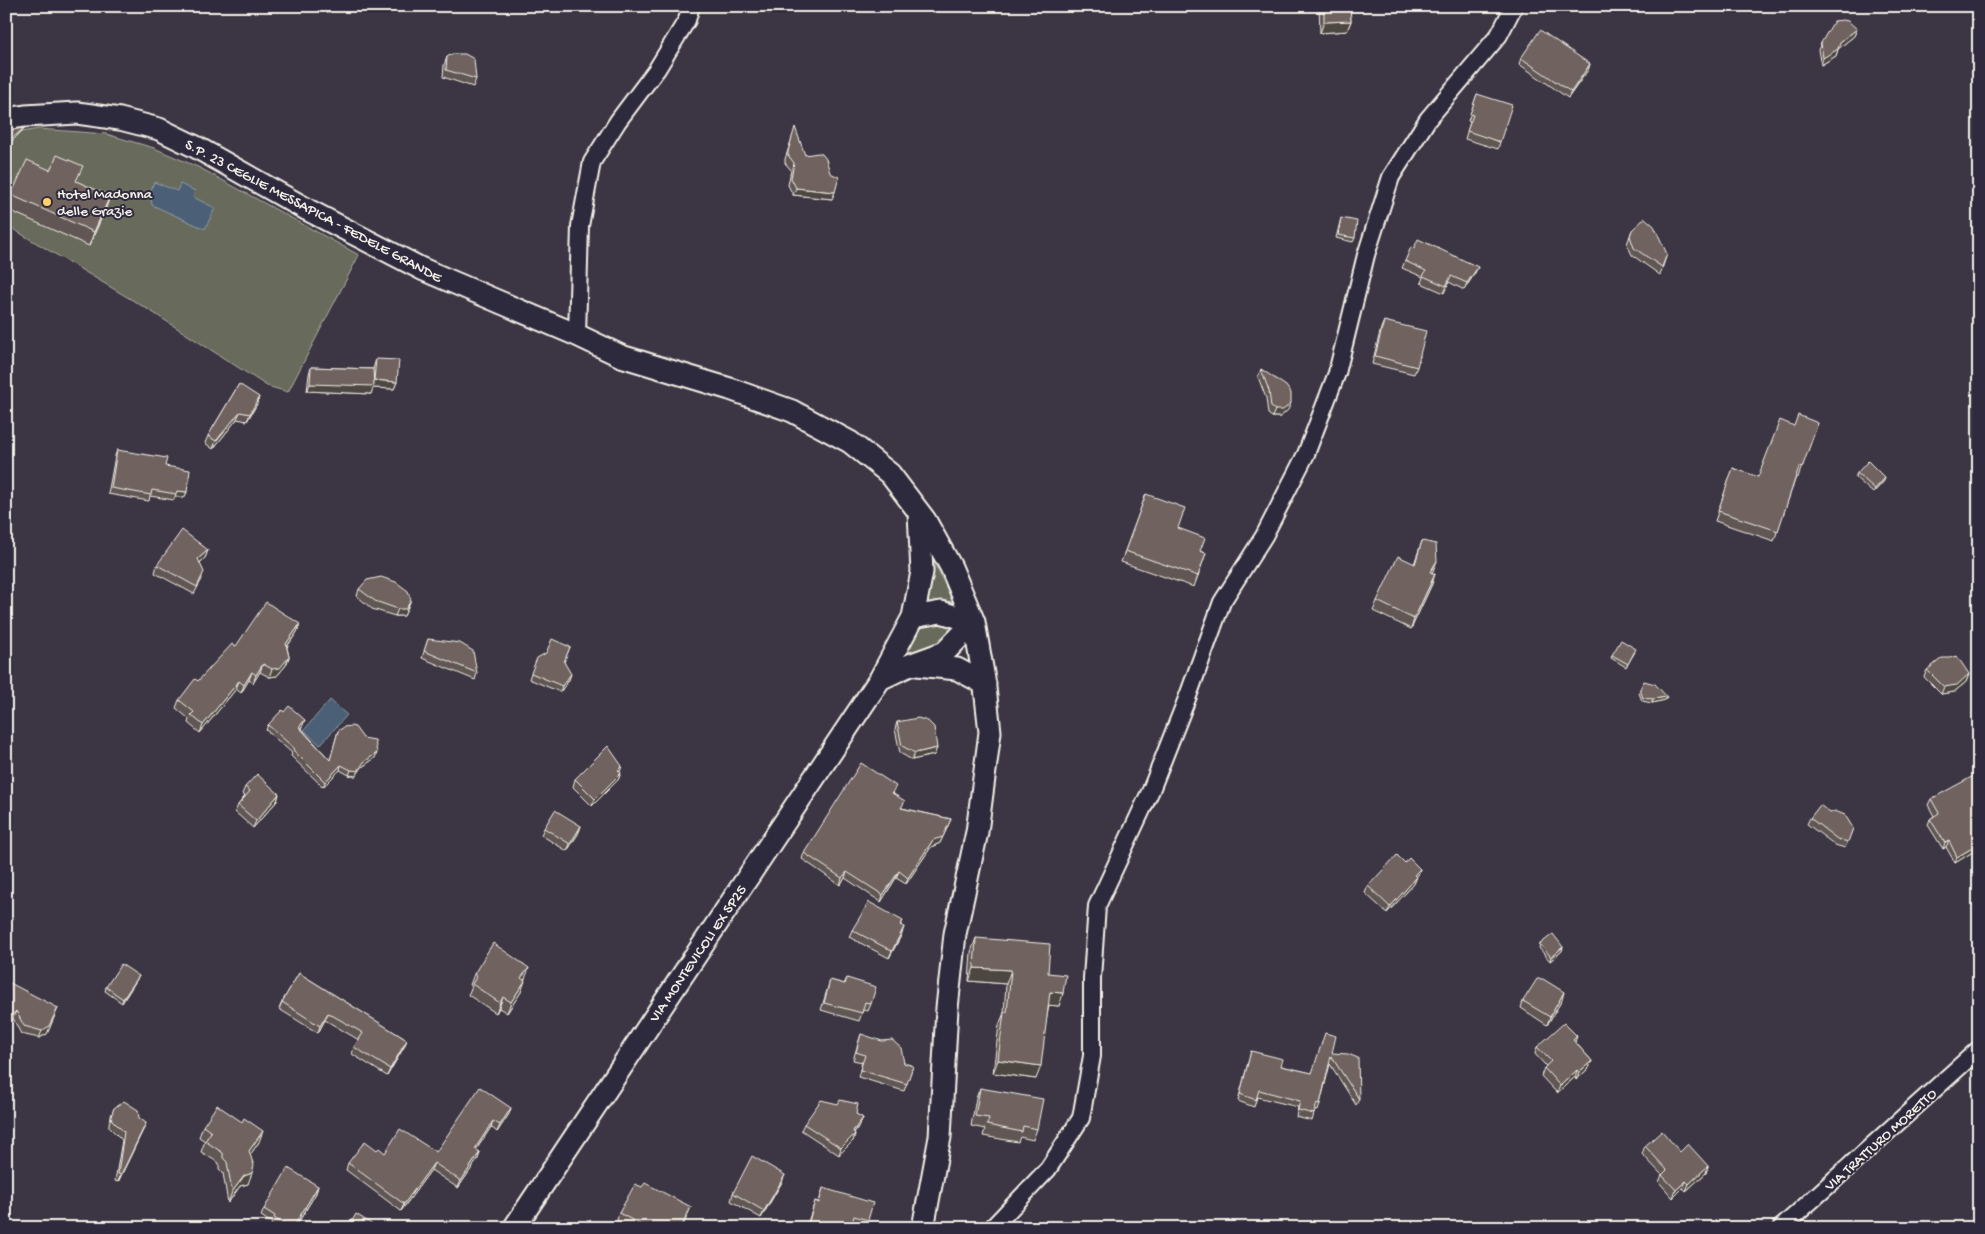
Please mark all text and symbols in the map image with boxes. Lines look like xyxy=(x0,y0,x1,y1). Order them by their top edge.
street label: S.P. 23 CEGLIE MESSAPICA - FEDELE GRANDE xyxy=(181,136,445,288)
place label: Hotel Madonna delle Grazie xyxy=(57,186,153,221)
marker: Hotel Madonna delle Grazie xyxy=(41,196,53,208)
street label: VIA MONTEVICOLI EX SP25 xyxy=(645,882,751,1027)
street label: VIA TRATTURO MORETTO xyxy=(1821,1085,1941,1196)

